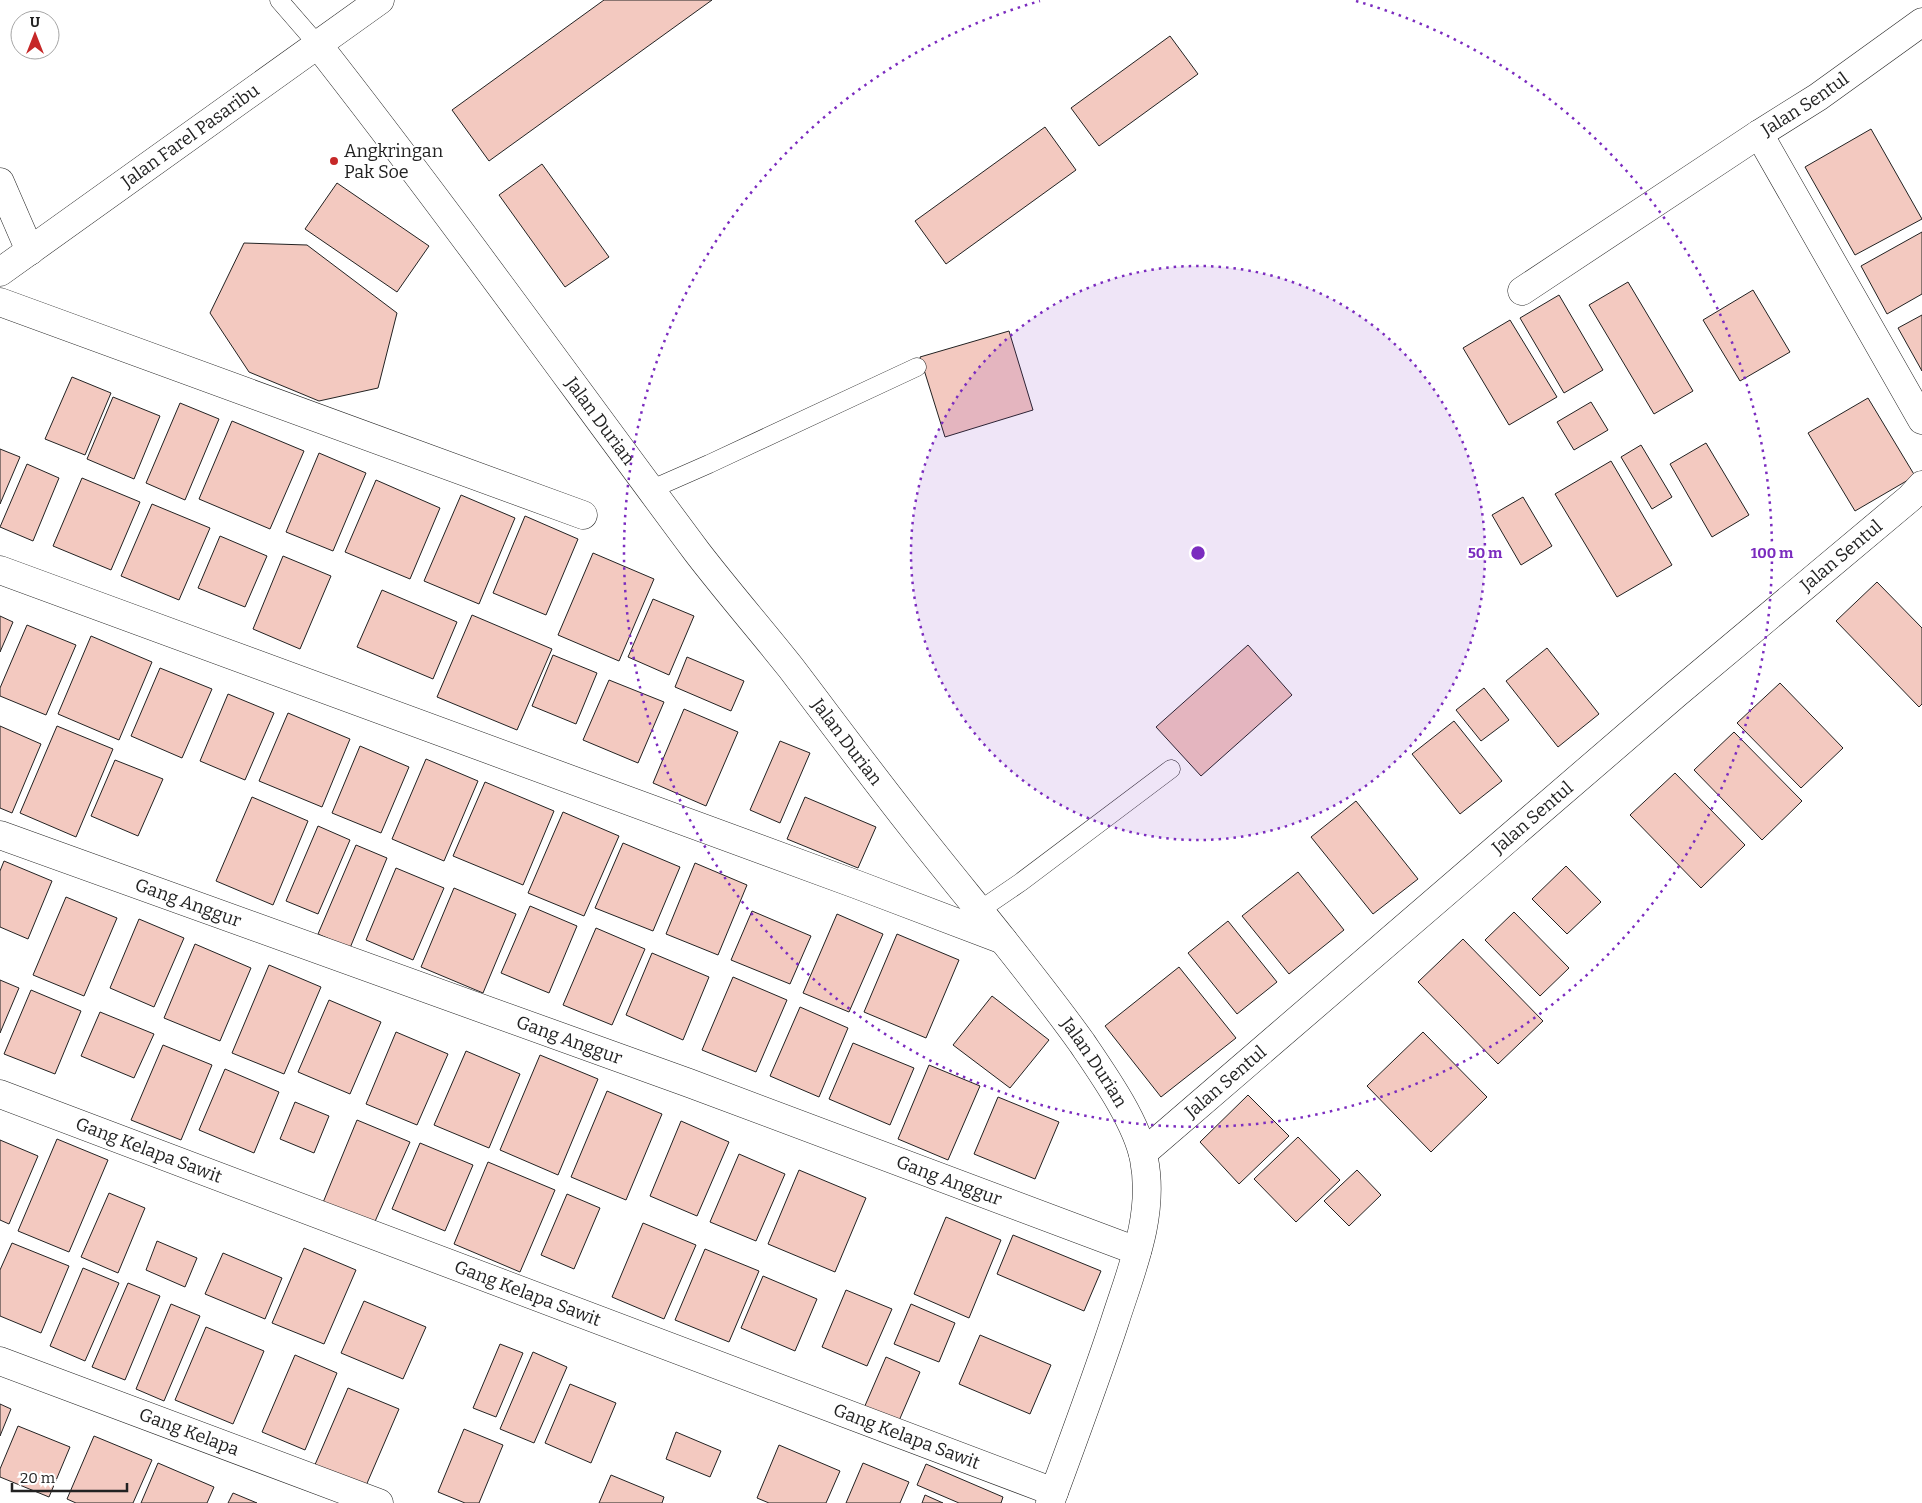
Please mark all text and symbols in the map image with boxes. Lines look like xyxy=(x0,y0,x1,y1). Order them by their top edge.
north arrow xyxy=(10,10,60,60)
text: U xyxy=(30,14,41,31)
street label: Jalan Sentul xyxy=(1756,68,1853,141)
street label: Jalan Farel Pasaribu xyxy=(116,79,263,193)
place label: Angkringan Pak Soe xyxy=(344,140,444,183)
marker: Angkringan Pak Soe xyxy=(328,155,340,167)
street label: Jalan Durian xyxy=(560,372,640,470)
street label: Jalan Sentul xyxy=(1795,515,1887,597)
centre of rings xyxy=(1189,544,1207,562)
text: 50 m xyxy=(1468,544,1503,562)
text: 100 m xyxy=(1751,544,1794,562)
street label: Jalan Durian xyxy=(806,693,887,790)
street label: Jalan Sentul xyxy=(1487,777,1578,859)
street label: Gang Anggur xyxy=(132,874,244,932)
street label: Gang Anggur xyxy=(513,1011,625,1069)
street label: Jalan Durian xyxy=(1056,1012,1132,1112)
street label: Jalan Sentul xyxy=(1180,1041,1271,1123)
street label: Gang Kelapa Sawit xyxy=(72,1113,225,1188)
street label: Gang Anggur xyxy=(893,1151,1005,1210)
street label: Gang Kelapa Sawit xyxy=(451,1256,604,1331)
street label: Gang Kelapa Sawit xyxy=(830,1399,983,1474)
street label: Gang Kelapa xyxy=(136,1403,242,1461)
scale bar xyxy=(12,1460,128,1492)
text: 20 m xyxy=(20,1469,56,1487)

